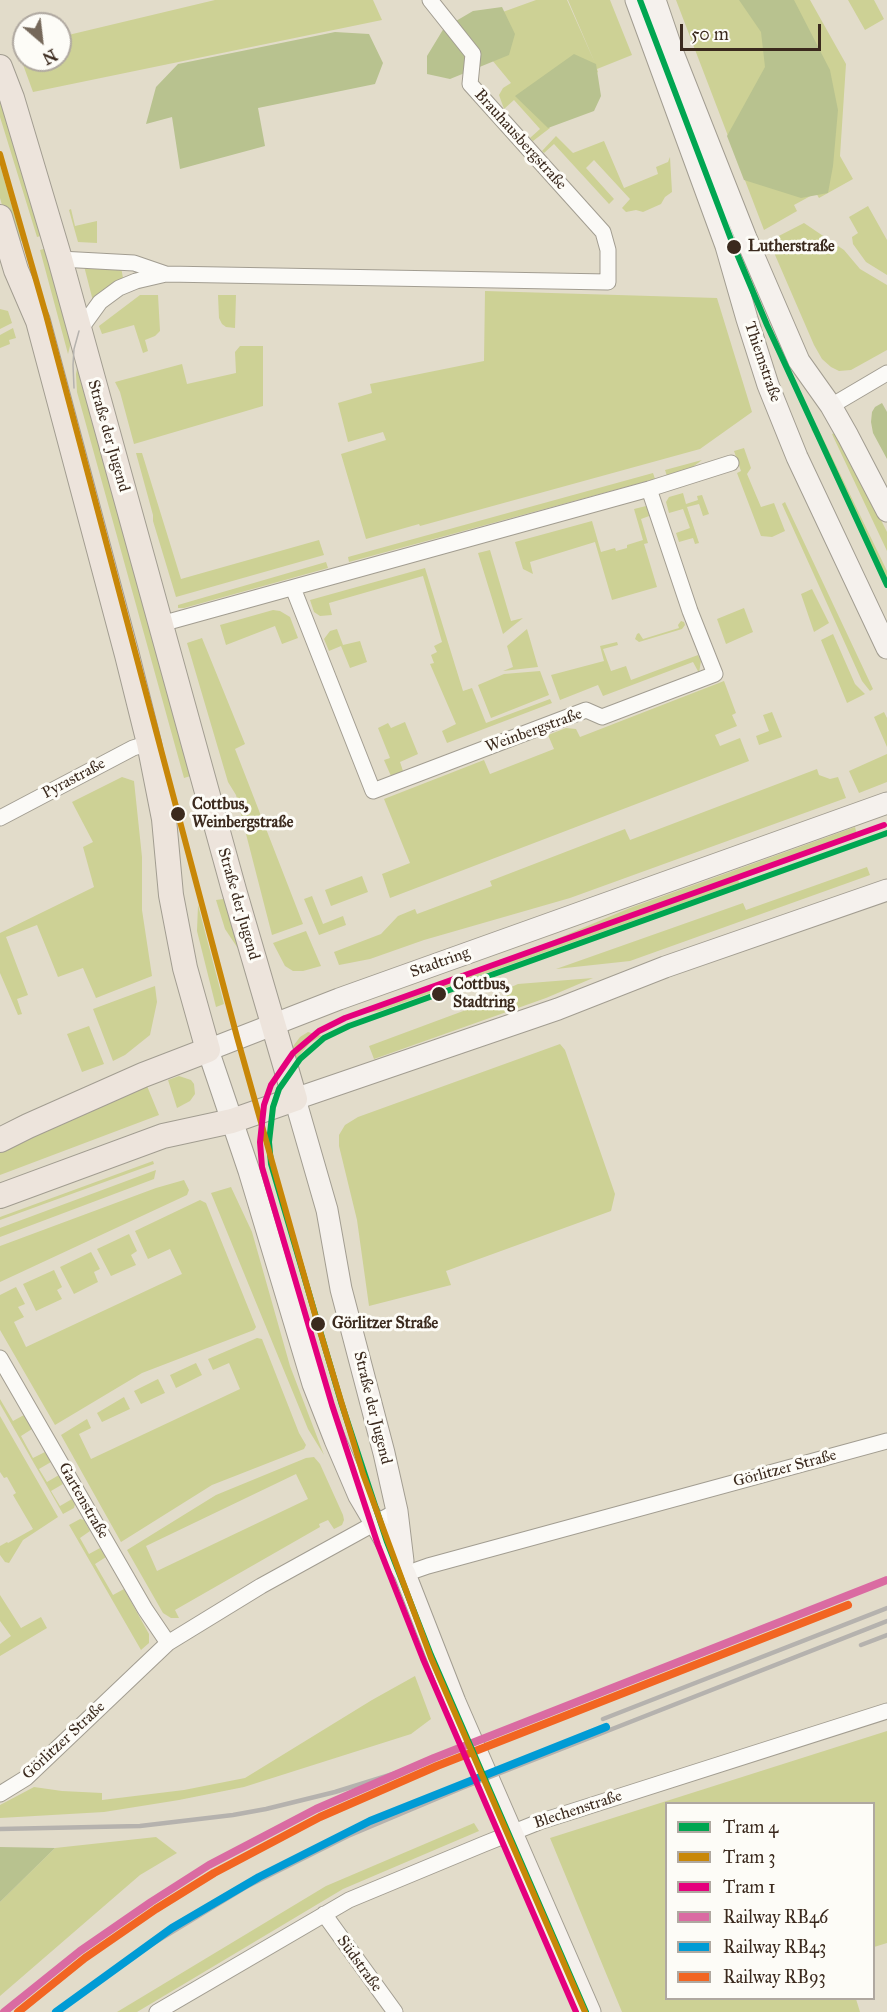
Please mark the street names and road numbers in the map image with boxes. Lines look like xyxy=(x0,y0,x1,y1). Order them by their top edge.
street label: Brauhausbergstraße xyxy=(470,86,570,194)
street label: Thiemstraße xyxy=(739,319,785,405)
street label: Straße der Jugend xyxy=(83,378,133,494)
street label: Weinbergstraße xyxy=(483,705,585,757)
street label: Pyrastraße xyxy=(39,754,109,804)
street label: Straße der Jugend xyxy=(213,846,263,962)
street label: Stadtring xyxy=(408,943,472,983)
street label: Straße der Jugend xyxy=(349,1350,395,1466)
street label: Görlitzer Straße xyxy=(731,1446,839,1492)
street label: Gartenstraße xyxy=(54,1460,112,1542)
street label: Görlitzer Straße xyxy=(19,1698,109,1784)
street label: Blechenstraße xyxy=(531,1787,625,1833)
street label: Südstraße xyxy=(332,1932,386,1996)

